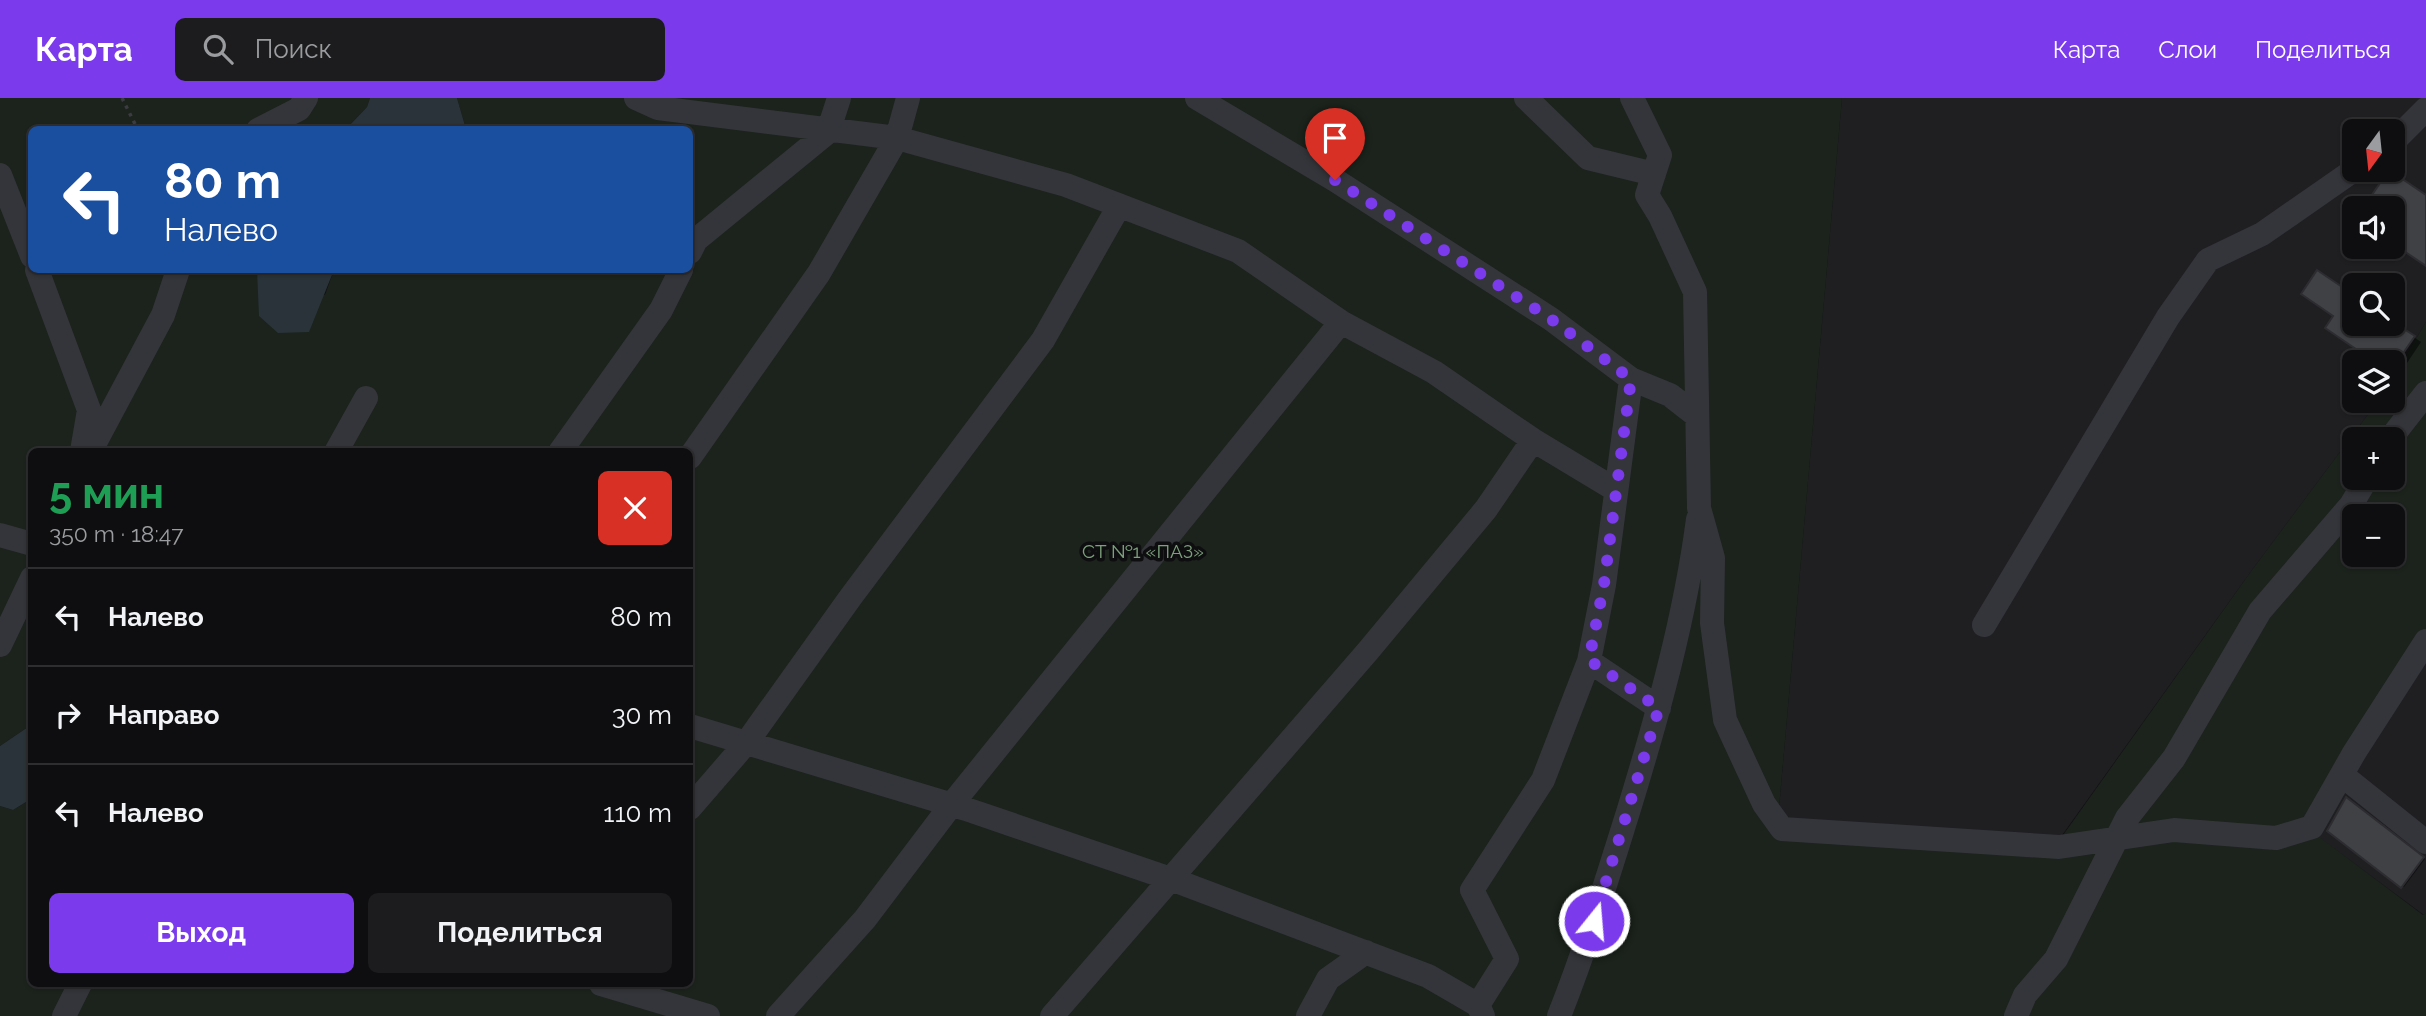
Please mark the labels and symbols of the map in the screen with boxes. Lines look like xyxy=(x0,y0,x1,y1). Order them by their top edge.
pin xyxy=(1305,108,1365,180)
north arrow xyxy=(2342,119,2404,182)
park label: СТ №1 «ПАЗ» xyxy=(1082,540,1204,562)
position arrow xyxy=(1557,884,1631,958)

